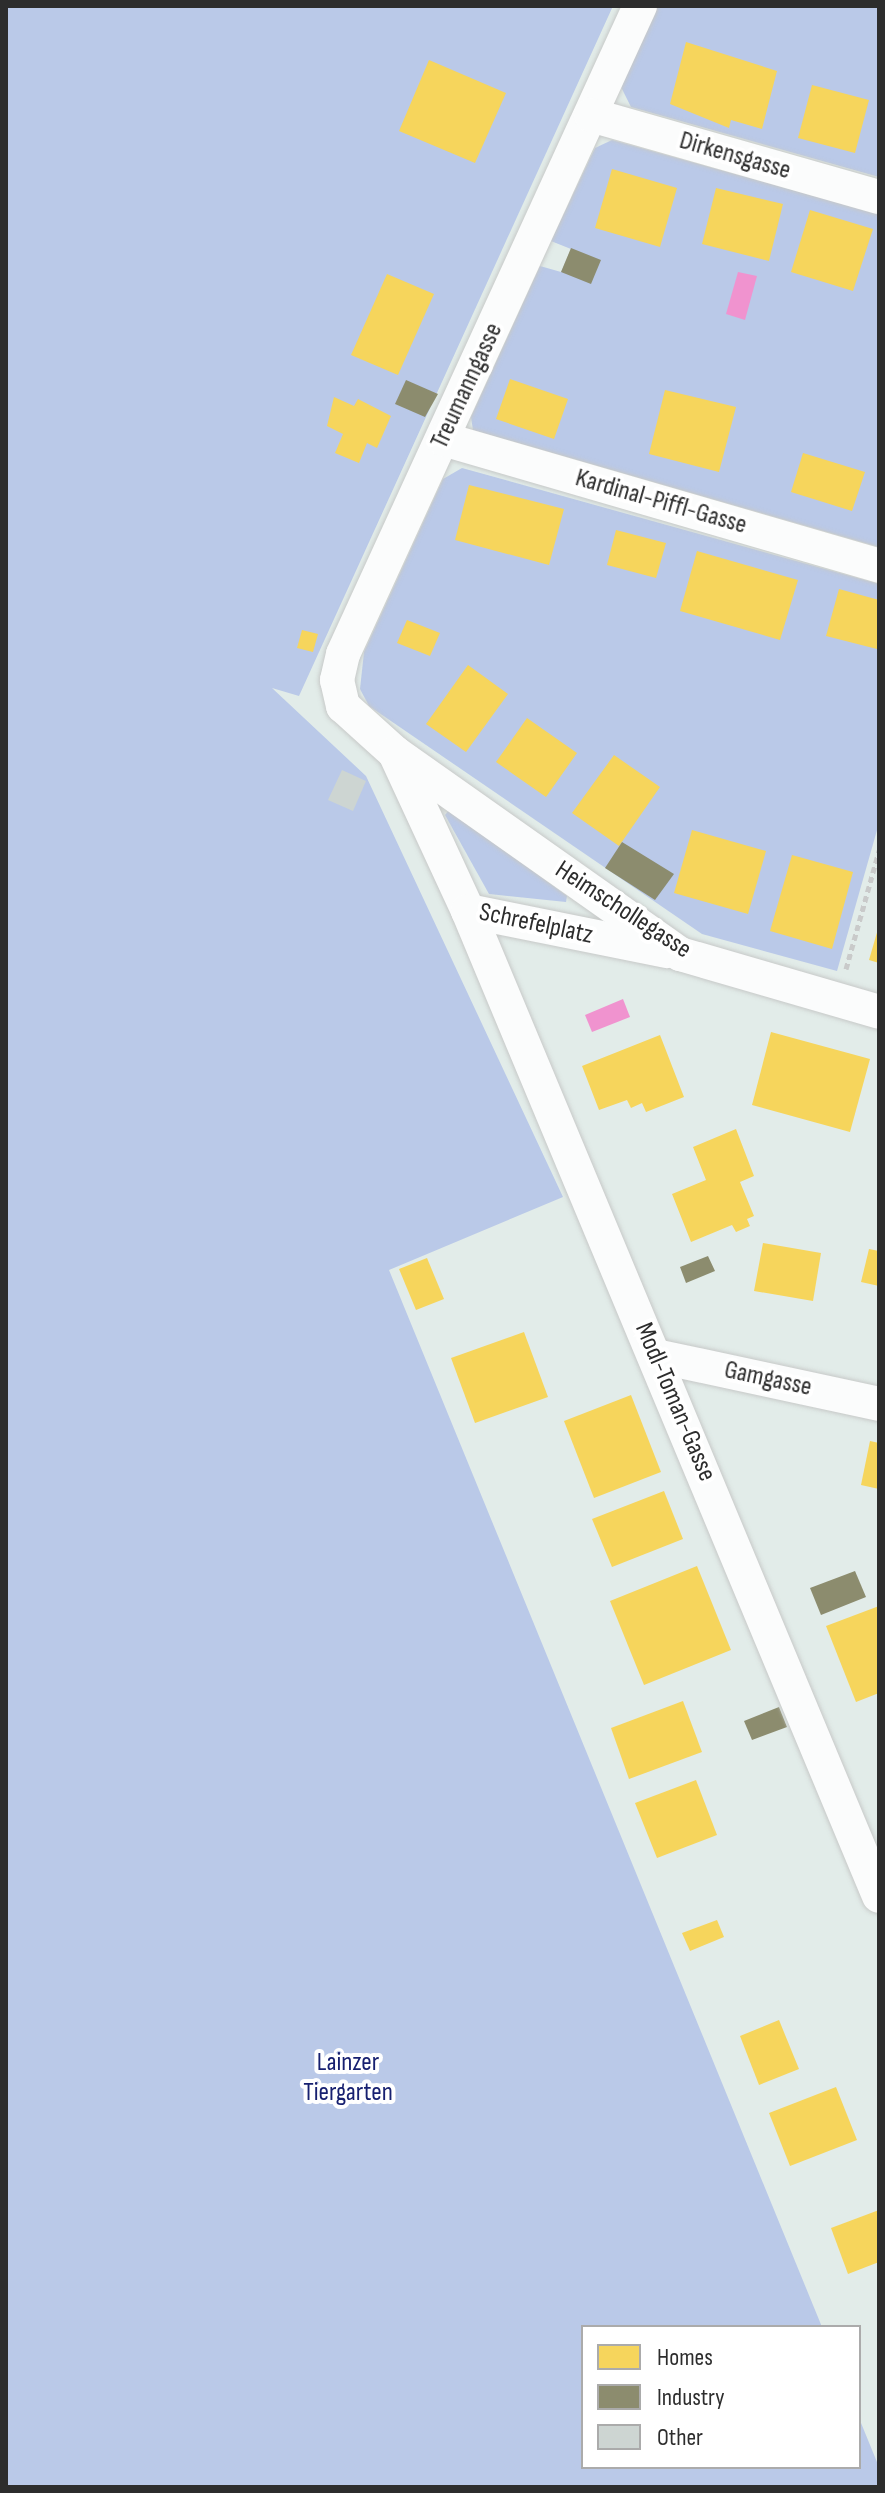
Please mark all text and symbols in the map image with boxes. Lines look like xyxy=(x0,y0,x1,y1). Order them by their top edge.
street label: Dirkensgasse xyxy=(676,125,794,187)
street label: Treumanngasse xyxy=(424,318,510,454)
street label: Kardinal-Piffl-Gasse xyxy=(572,463,750,541)
street label: Heimschollegasse xyxy=(549,854,697,966)
street label: Schrefelplatz xyxy=(476,897,596,951)
street label: Modl-Toman-Gasse xyxy=(628,1318,722,1486)
street label: Gamgasse xyxy=(722,1355,814,1403)
park label: Lainzer Tiergarten xyxy=(303,2047,393,2108)
legend xyxy=(581,2325,861,2469)
text: Homes xyxy=(657,2343,713,2372)
text: Industry xyxy=(657,2383,724,2412)
text: Other xyxy=(657,2423,703,2452)

